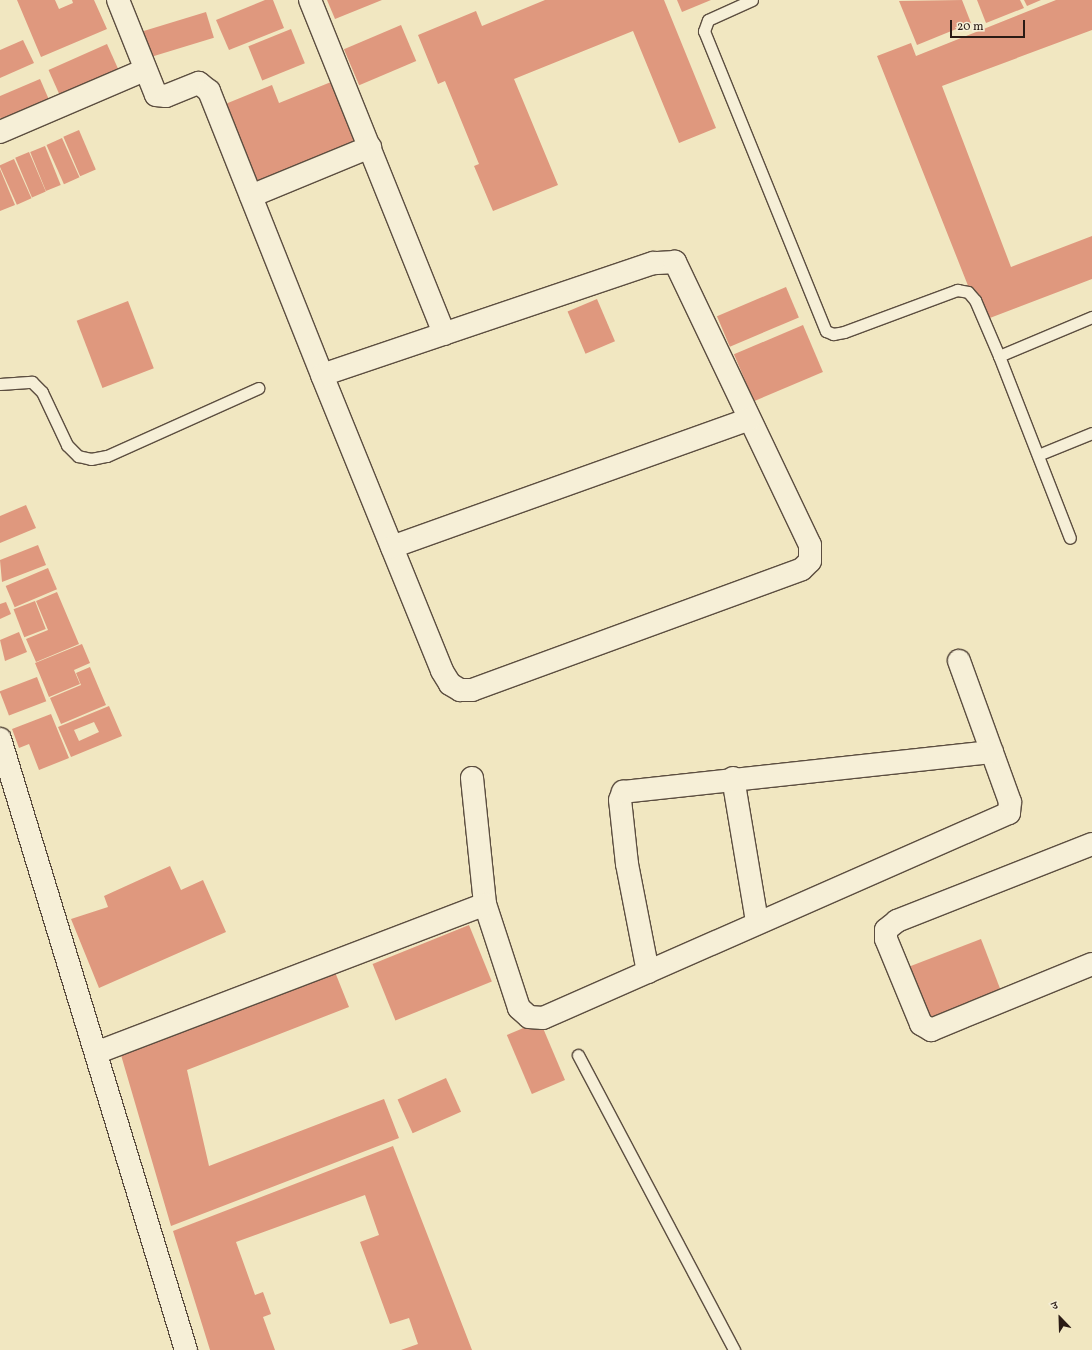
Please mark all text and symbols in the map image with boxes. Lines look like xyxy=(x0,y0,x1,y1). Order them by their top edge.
scale bar xyxy=(952,12,1027,38)
text: 20 m xyxy=(957,19,984,35)
north arrow xyxy=(1040,1298,1080,1338)
text: उ xyxy=(1050,1298,1061,1314)

